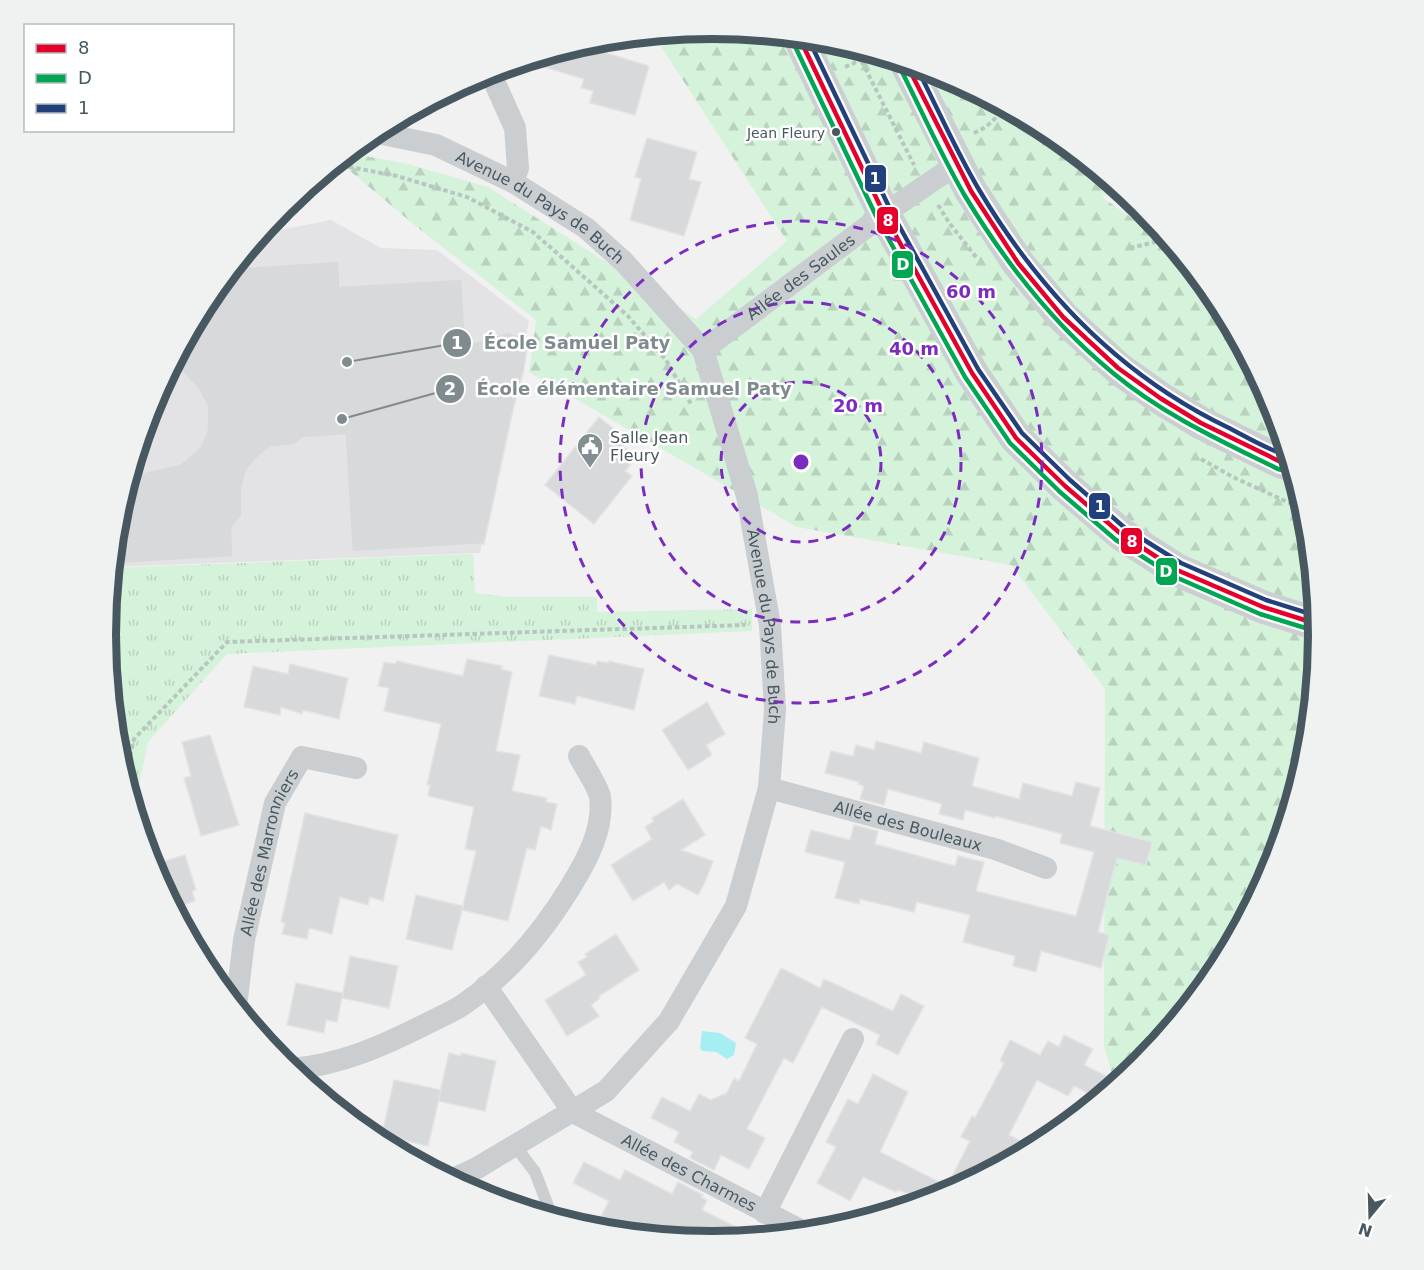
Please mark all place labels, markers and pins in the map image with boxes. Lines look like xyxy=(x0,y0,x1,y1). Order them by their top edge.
place label: Jean Fleury xyxy=(746,125,825,141)
marker: Jean Fleury xyxy=(830,126,842,138)
callout: École Samuel Paty xyxy=(442,325,683,361)
callout: École élémentaire Samuel Paty xyxy=(435,371,804,407)
place label: Salle Jean Fleury xyxy=(610,428,688,465)
public building icon: Salle Jean Fleury xyxy=(575,431,605,469)
centre of rings xyxy=(791,452,811,472)

